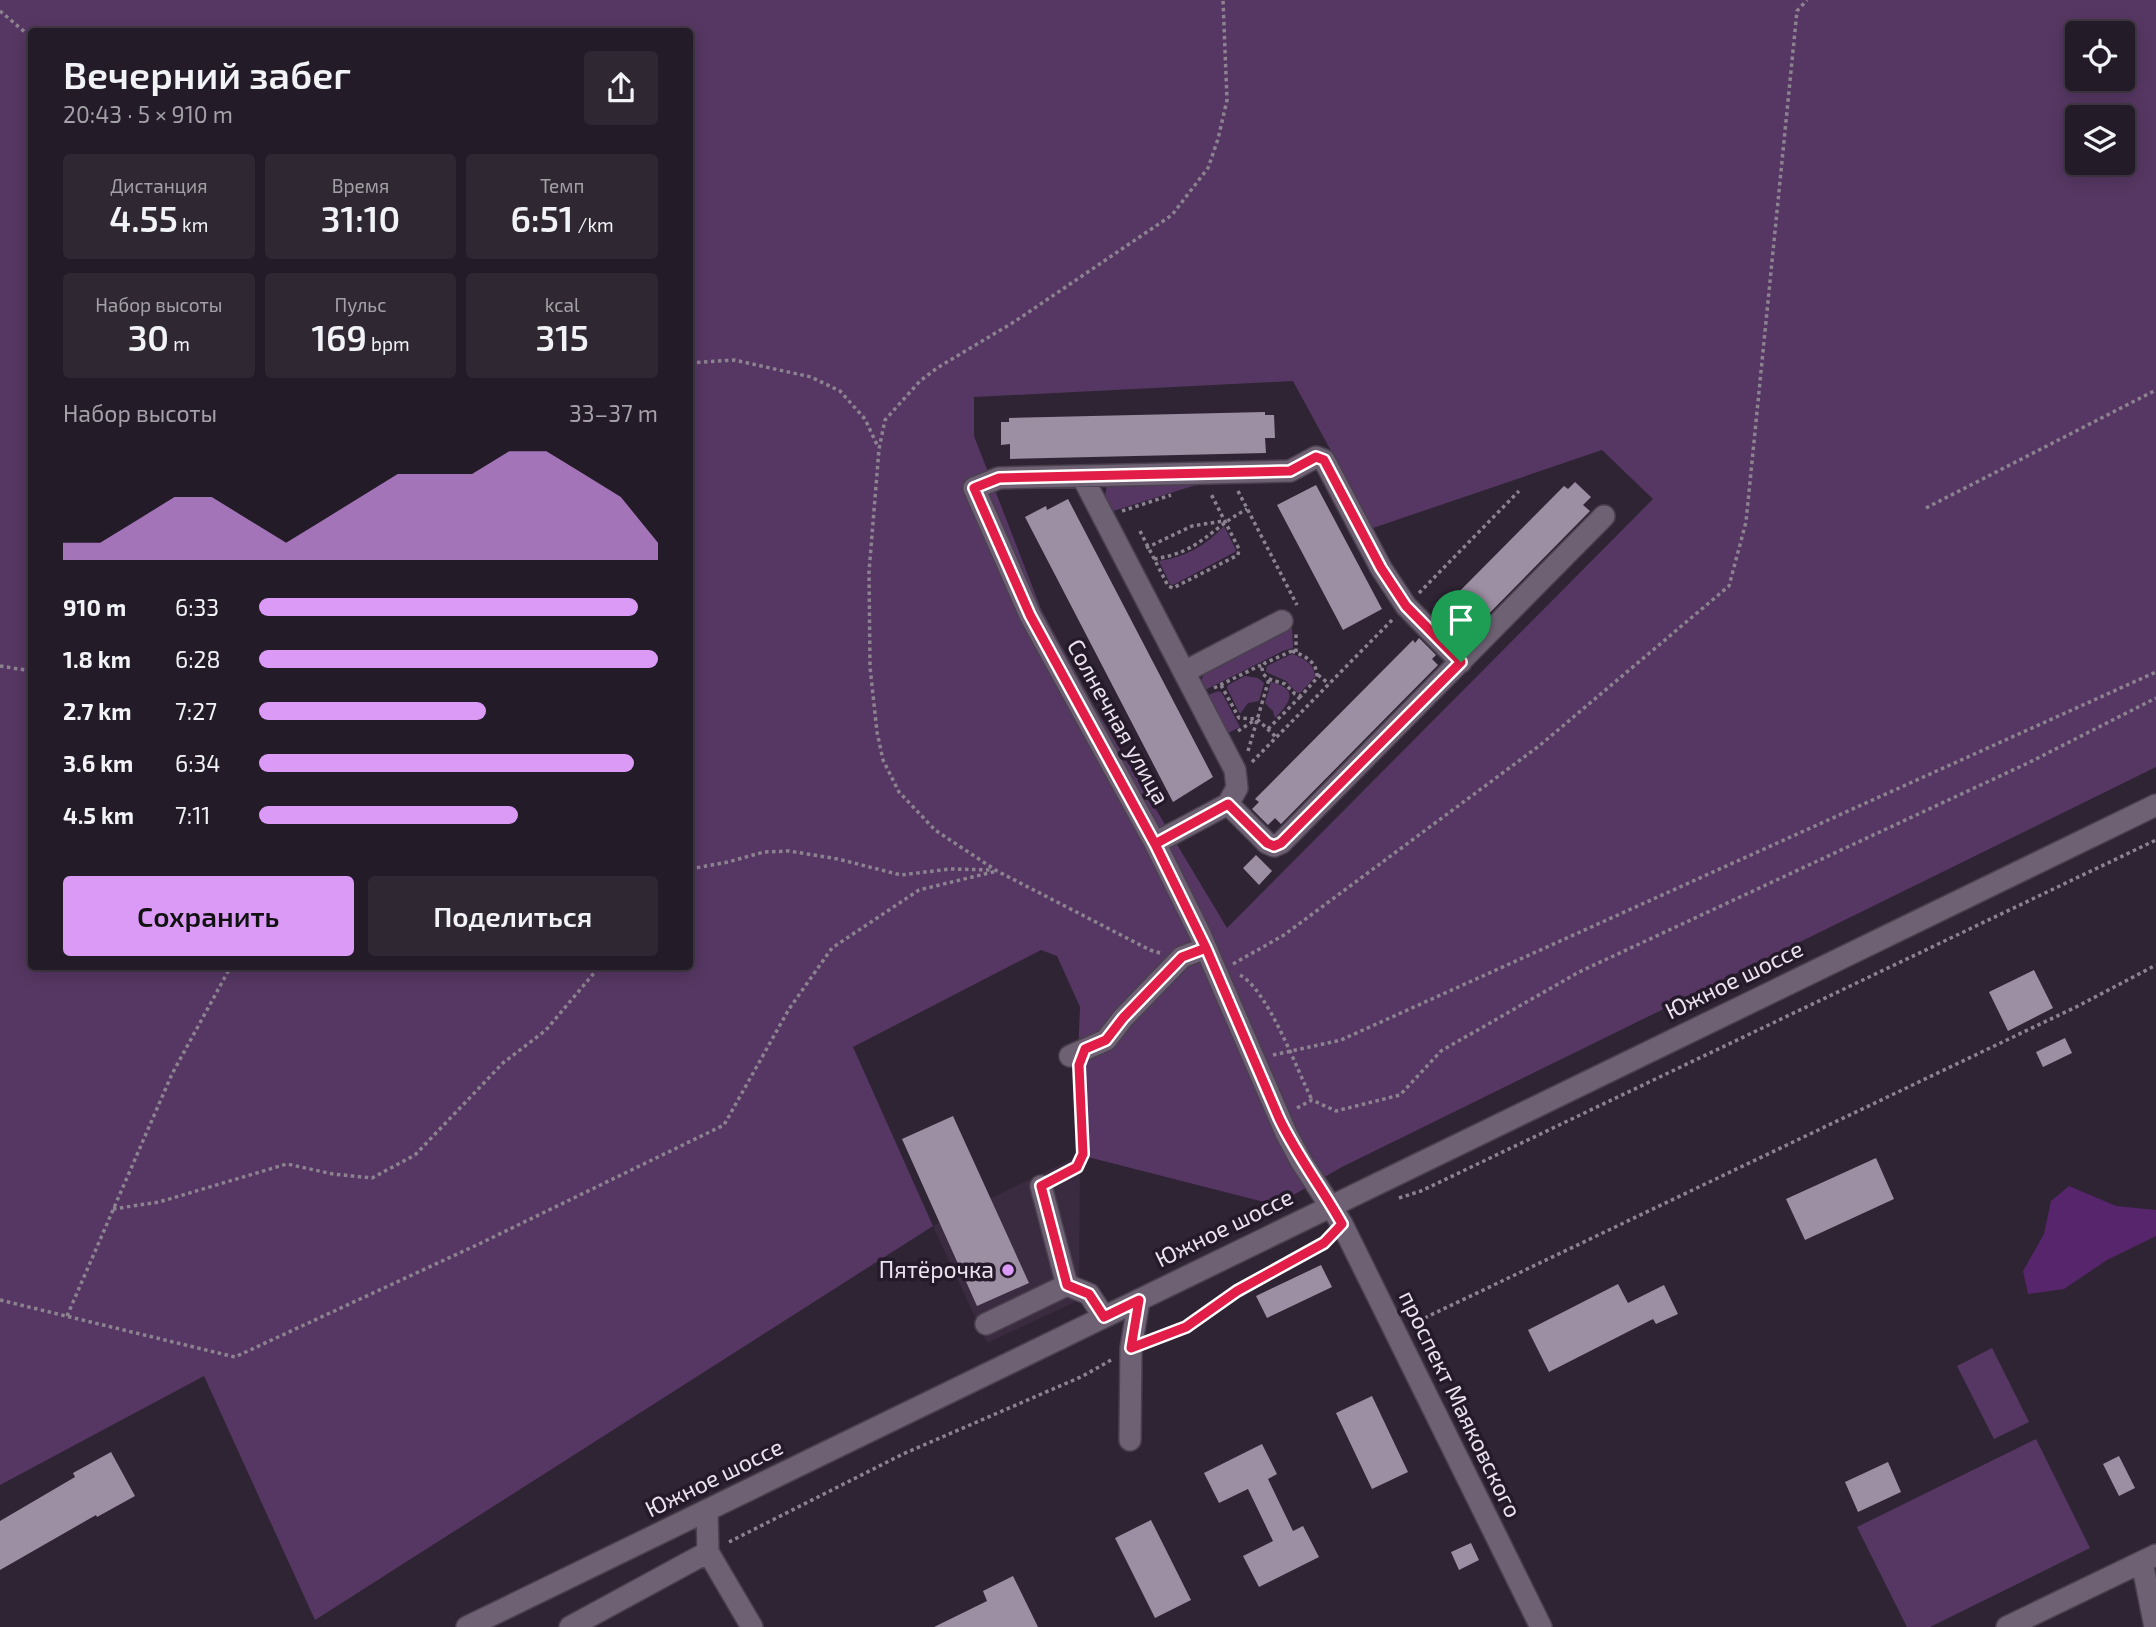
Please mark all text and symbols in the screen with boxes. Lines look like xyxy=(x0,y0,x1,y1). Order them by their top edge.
map controls xyxy=(2065,21,2135,175)
button: locate xyxy=(2065,21,2135,91)
text: Вечерний забег xyxy=(63,51,351,97)
button: share xyxy=(584,51,658,125)
text: 20:43 · 5 × 910 m xyxy=(63,100,233,128)
button: layers xyxy=(2065,105,2135,175)
text: Дистанция xyxy=(110,174,207,197)
text: Время xyxy=(332,174,389,197)
text: Темп xyxy=(540,174,584,197)
text: 4.55 xyxy=(109,197,178,239)
text: 31:10 xyxy=(321,197,400,239)
text: 6:51 xyxy=(511,197,573,239)
text: km xyxy=(178,213,208,236)
text: /km xyxy=(573,213,614,236)
text: Набор высоты xyxy=(95,293,223,316)
text: Пульс xyxy=(334,293,387,316)
text: kcal xyxy=(545,293,580,316)
text: 30 xyxy=(128,316,169,358)
text: 169 xyxy=(311,316,367,358)
text: 315 xyxy=(535,316,589,358)
text: m xyxy=(169,332,190,355)
text: bpm xyxy=(367,332,410,355)
text: Набор высоты xyxy=(63,399,217,427)
text: 33–37 m xyxy=(569,399,658,427)
pin xyxy=(1431,590,1491,662)
text: 910 m xyxy=(63,593,126,621)
text: 6:33 xyxy=(175,593,219,621)
icon: arrive xyxy=(1442,601,1480,639)
street label: Солнечная улица xyxy=(1061,634,1176,810)
text: 1.8 km xyxy=(63,645,131,673)
text: 6:28 xyxy=(175,645,220,673)
text: 2.7 km xyxy=(63,697,131,725)
text: 7:27 xyxy=(175,697,217,725)
text: 3.6 km xyxy=(63,749,133,777)
text: 6:34 xyxy=(175,749,221,777)
text: 4.5 km xyxy=(63,801,134,829)
text: 7:11 xyxy=(175,801,211,829)
button: Сохранить xyxy=(63,876,354,956)
button: Поделиться xyxy=(368,876,658,956)
street label: Южное шоссе xyxy=(1660,934,1807,1025)
street label: Южное шоссе xyxy=(1150,1182,1297,1273)
place label: Пятёрочка xyxy=(879,1255,994,1283)
marker: Пятёрочка xyxy=(1000,1262,1016,1278)
street label: проспект Маяковского xyxy=(1394,1285,1528,1522)
street label: Южное шоссе xyxy=(640,1432,787,1523)

